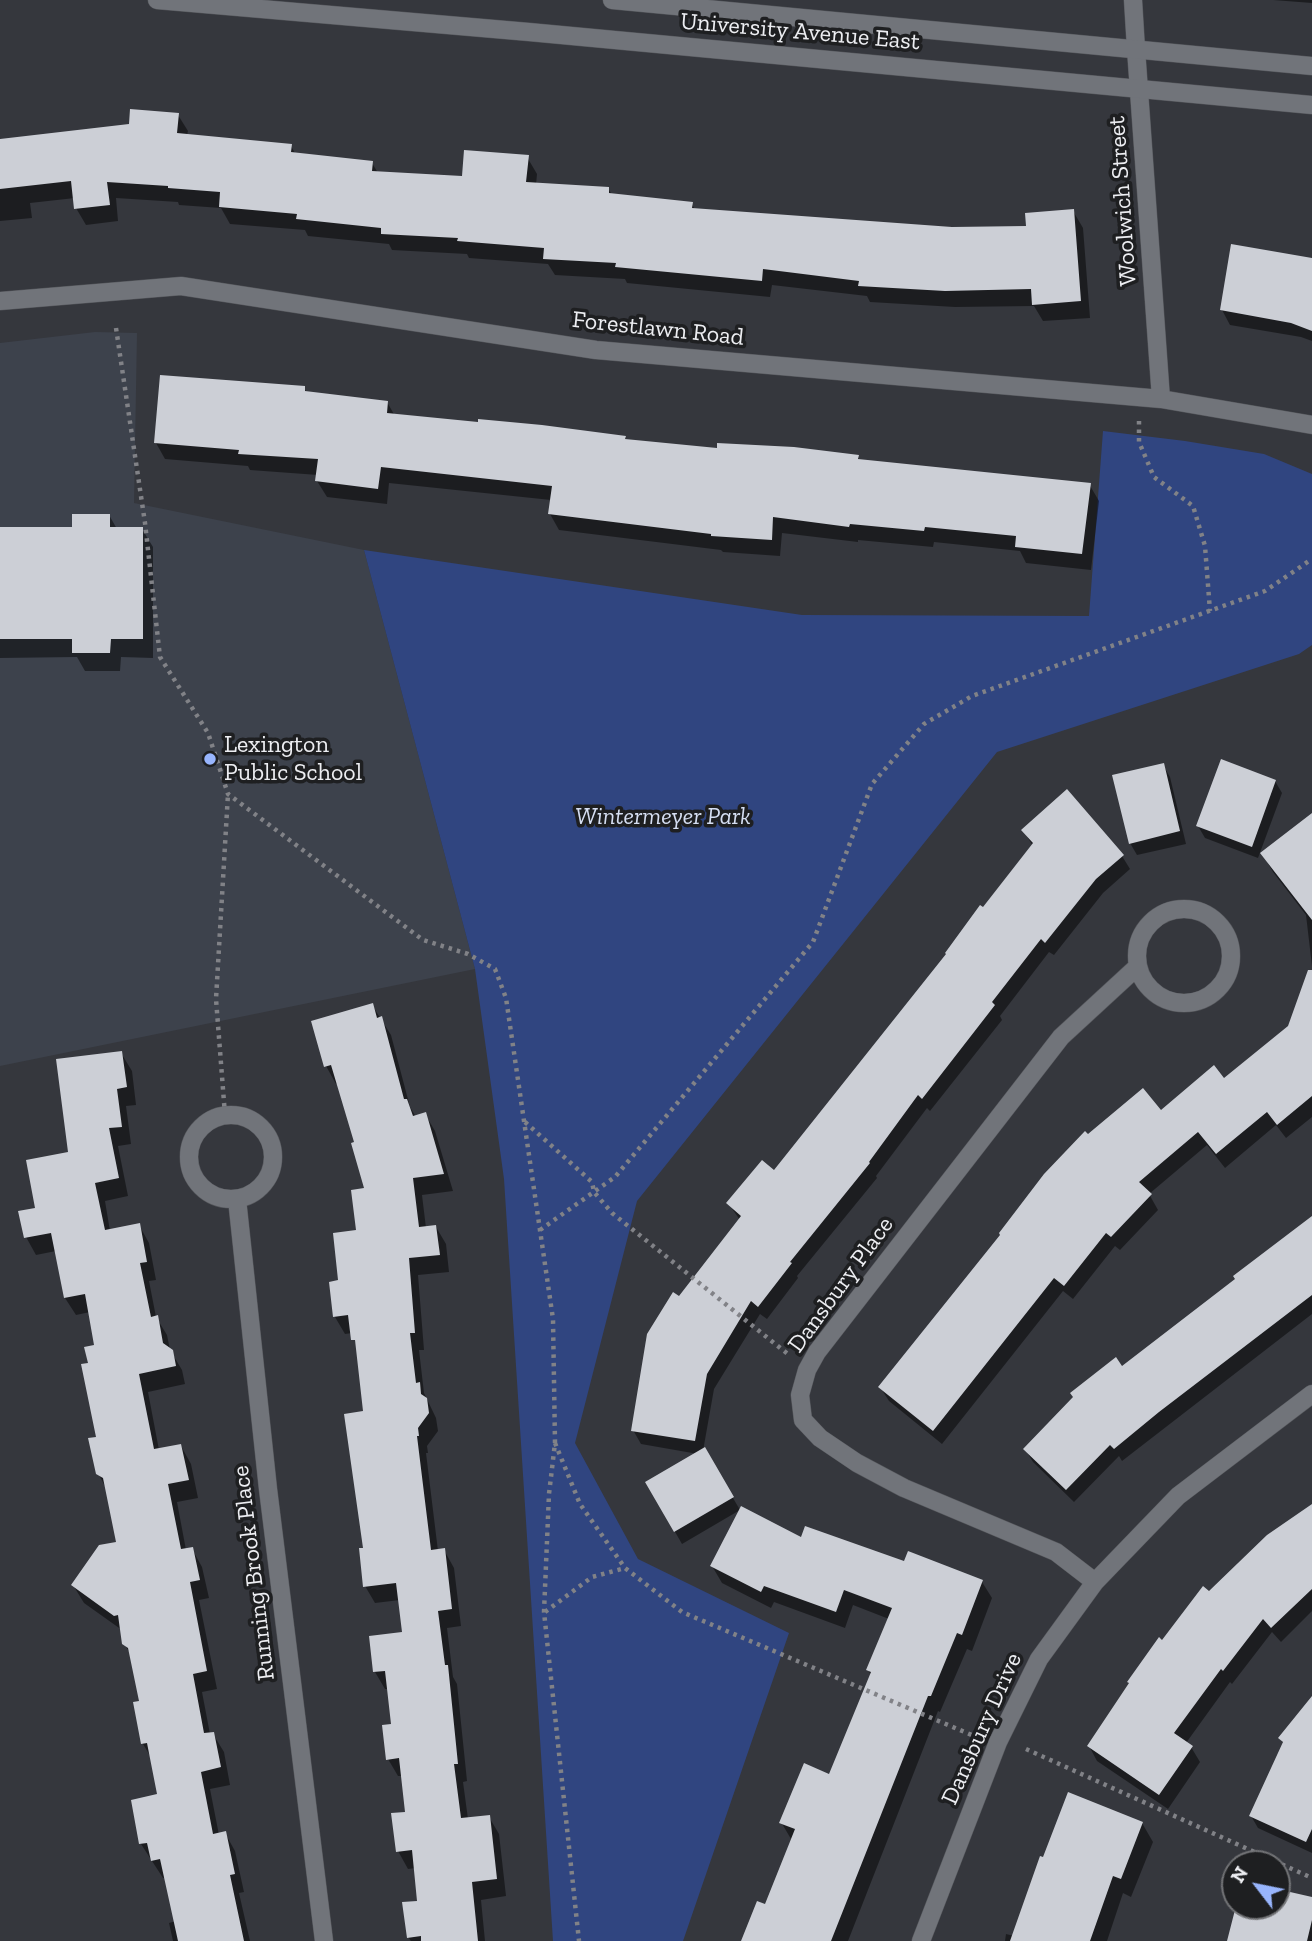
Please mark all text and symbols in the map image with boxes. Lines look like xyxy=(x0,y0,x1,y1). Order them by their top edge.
street label: University Avenue East xyxy=(679,7,921,57)
street label: Woolwich Street xyxy=(1103,115,1143,287)
street label: Forestlawn Road xyxy=(571,306,745,352)
place label: Lexington Public School xyxy=(224,731,362,787)
marker: Lexington Public School xyxy=(202,751,218,767)
park label: Wintermeyer Park xyxy=(575,803,751,831)
street label: Dansbury Place xyxy=(782,1211,900,1359)
street label: Running Brook Place xyxy=(227,1464,281,1682)
street label: Dansbury Drive xyxy=(936,1649,1028,1809)
north arrow xyxy=(1221,1850,1291,1920)
text: N xyxy=(1226,1862,1253,1887)

